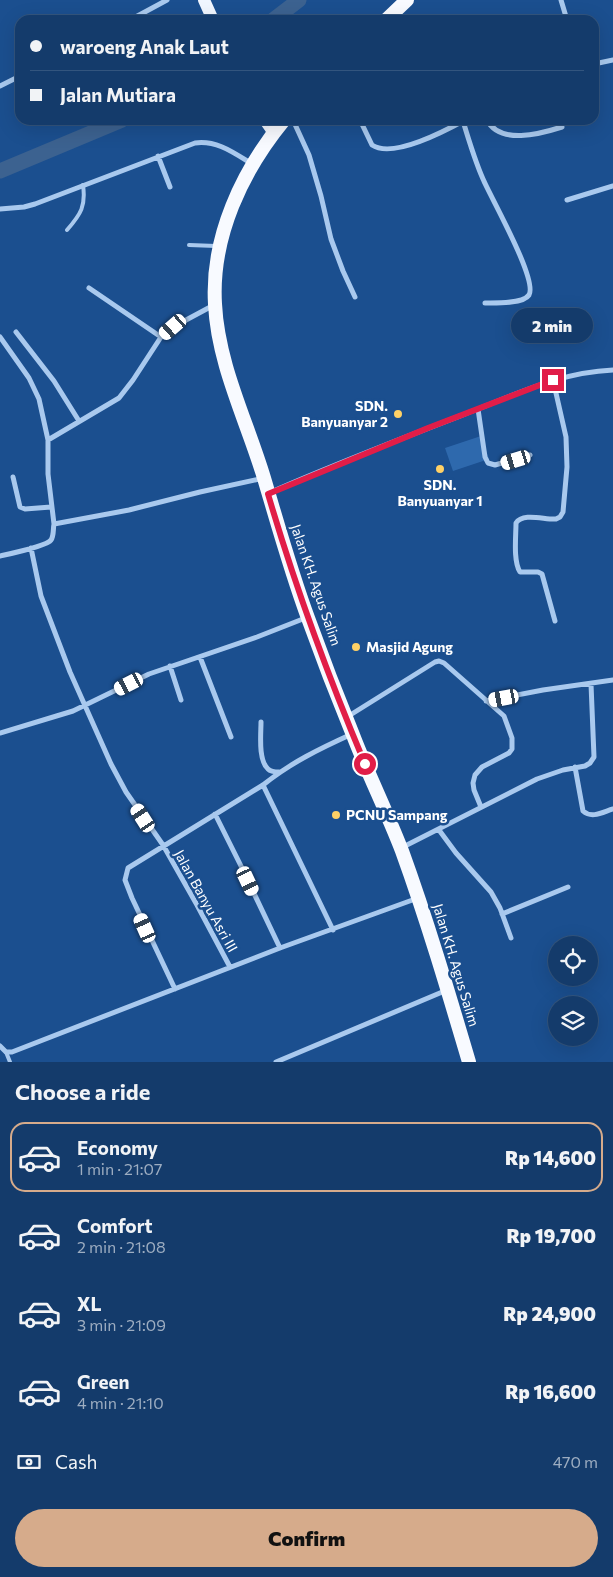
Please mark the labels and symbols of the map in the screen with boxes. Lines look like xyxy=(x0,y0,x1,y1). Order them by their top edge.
callout: 2 min xyxy=(512,308,594,342)
car xyxy=(156,311,189,343)
route end xyxy=(542,369,564,391)
place label: SDN. Banyuanyar 2 xyxy=(301,397,388,430)
marker: SDN. Banyuanyar 2 xyxy=(392,408,404,420)
car xyxy=(499,448,532,472)
marker: SDN. Banyuanyar 1 xyxy=(434,463,446,475)
place label: SDN. Banyuanyar 1 xyxy=(397,476,483,509)
street label: Jalan KH. Agus Salim xyxy=(288,522,345,648)
place label: Masjid Agung xyxy=(366,638,453,655)
marker: Masjid Agung xyxy=(350,641,362,653)
car xyxy=(112,671,145,697)
car xyxy=(487,688,520,708)
route start xyxy=(354,753,376,775)
car xyxy=(128,801,157,835)
place label: PCNU Sampang xyxy=(346,806,448,823)
marker: PCNU Sampang xyxy=(330,809,342,821)
street label: Jalan Banyu Asri III xyxy=(171,847,242,955)
car xyxy=(234,864,261,898)
street label: Jalan KH. Agus Salim xyxy=(430,901,483,1028)
car xyxy=(132,911,157,945)

